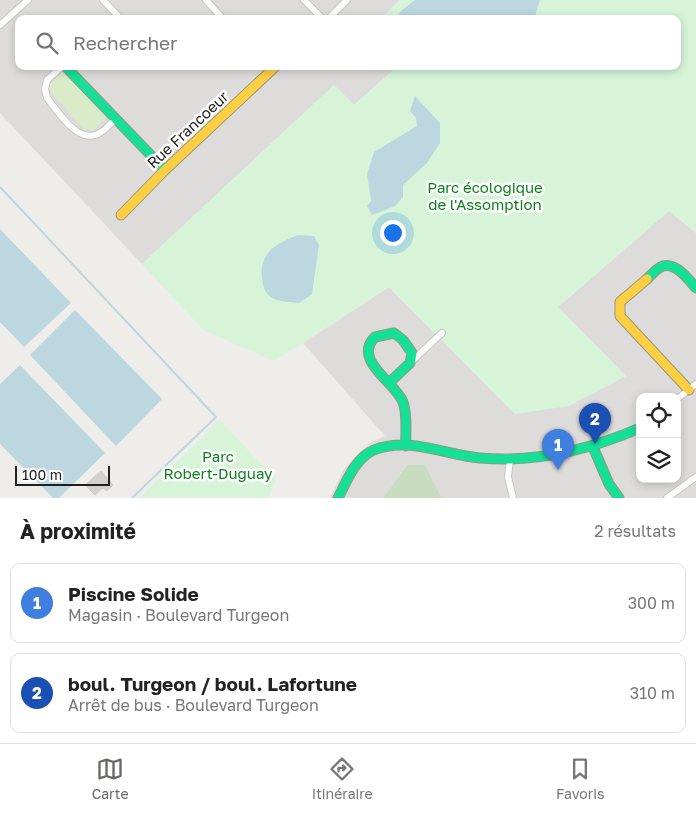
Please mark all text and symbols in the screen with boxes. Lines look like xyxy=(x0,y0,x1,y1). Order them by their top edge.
search box xyxy=(15,15,681,70)
icon: search xyxy=(33,29,61,57)
text: Rechercher xyxy=(73,31,178,54)
street label: Rue Francoeur xyxy=(143,87,232,172)
park label: Parc écologique de l'Assomption xyxy=(427,178,543,213)
your location xyxy=(380,220,406,246)
map controls xyxy=(636,393,681,483)
button: locate xyxy=(636,393,681,438)
pin: 2 xyxy=(579,403,611,444)
pin: 1 xyxy=(542,429,574,470)
button: layers xyxy=(636,438,681,483)
park label: Parc Robert-Duguay xyxy=(164,447,273,482)
scale bar xyxy=(15,463,110,486)
text: 100 m xyxy=(22,466,62,483)
text: À proximité xyxy=(20,518,136,544)
text: 2 résultats xyxy=(594,521,676,541)
text: Piscine Solide xyxy=(68,582,199,605)
text: 1 xyxy=(33,593,41,613)
text: 300 m xyxy=(628,593,675,613)
text: Magasin · Boulevard Turgeon xyxy=(68,605,289,625)
text: boul. Turgeon / boul. Lafortune xyxy=(68,672,357,695)
text: 2 xyxy=(32,683,42,703)
text: 310 m xyxy=(630,683,675,703)
text: Arrêt de bus · Boulevard Turgeon xyxy=(68,695,319,715)
tab: Carte xyxy=(92,755,129,802)
tab: Itinéraire xyxy=(312,755,373,802)
tab: Favoris xyxy=(556,755,604,802)

